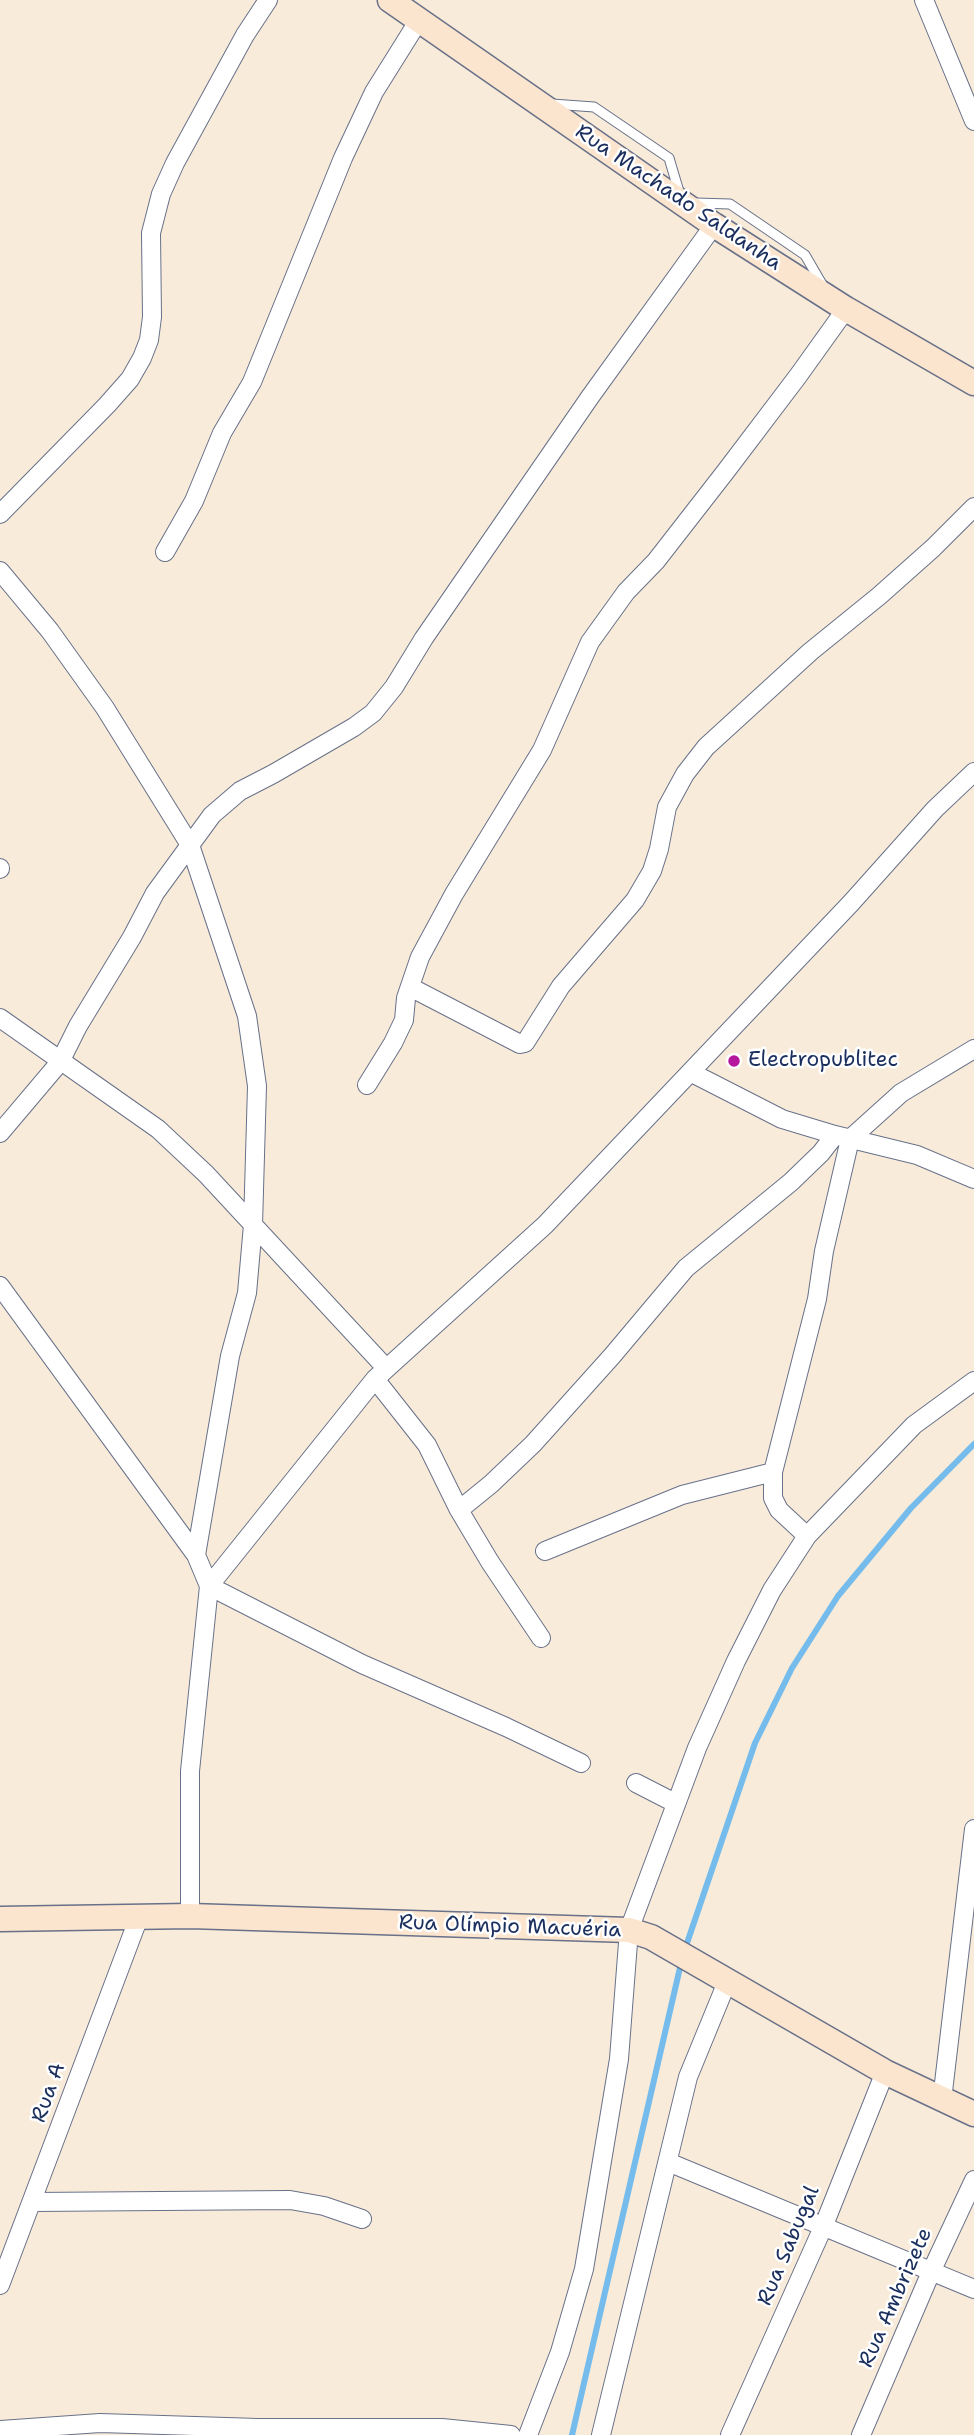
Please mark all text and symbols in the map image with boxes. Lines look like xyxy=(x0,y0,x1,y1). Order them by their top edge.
street label: Rua Machado Saldanha xyxy=(570,119,786,277)
place label: Electropublitec xyxy=(748,1048,898,1074)
marker: Electropublitec xyxy=(726,1053,742,1069)
street label: Rua Olímpio Macuéria xyxy=(398,1911,622,1943)
street label: Rua A xyxy=(27,2060,71,2126)
street label: Rua Sabugal xyxy=(753,2182,825,2310)
street label: Rua Ambrizete xyxy=(854,2224,938,2372)

